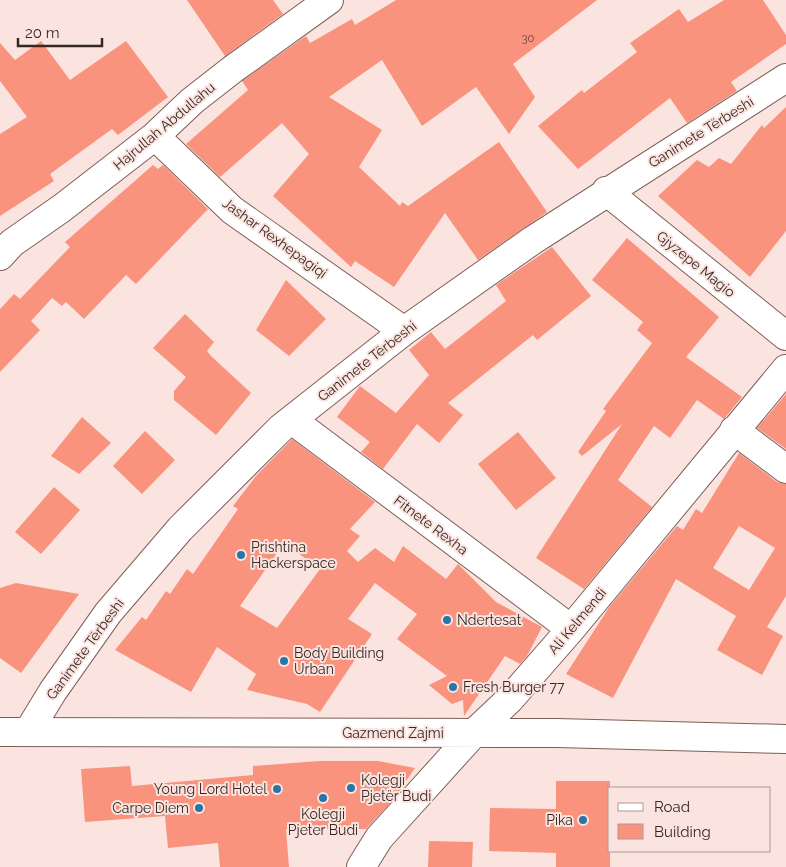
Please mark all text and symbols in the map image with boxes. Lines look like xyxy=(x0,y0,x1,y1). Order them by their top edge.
scale bar xyxy=(18,15,101,47)
text: 20 m xyxy=(25,24,60,42)
house number: 30 xyxy=(522,32,535,45)
street label: Hajrullah Abdullahu xyxy=(110,79,218,173)
street label: Ganimete Tërbeshi xyxy=(646,93,756,171)
street label: Jashar Rexhepagiqi xyxy=(220,195,330,281)
street label: Gjyzepe Magio xyxy=(654,228,738,300)
street label: Ganimete Tërbeshi xyxy=(314,318,420,404)
street label: Fitnete Rexha xyxy=(391,492,471,558)
place label: Prishtina Hackerspace xyxy=(251,539,336,571)
marker: Prishtina Hackerspace xyxy=(235,549,247,561)
street label: Ali Kelmendi xyxy=(545,585,609,657)
street label: Ganimete Tërbeshi xyxy=(43,595,127,703)
place label: Ndertesat xyxy=(457,612,522,628)
marker: Ndertesat xyxy=(441,614,453,626)
place label: Body Building Urban xyxy=(294,645,384,677)
marker: Body Building Urban xyxy=(278,655,290,667)
place label: Fresh Burger 77 xyxy=(463,679,565,695)
marker: Fresh Burger 77 xyxy=(447,681,459,693)
street label: Gazmend Zajmi xyxy=(342,725,444,741)
place label: Kolegji Pjetër Budi xyxy=(361,772,431,804)
place label: Young Lord Hotel xyxy=(154,781,267,797)
marker: Kolegji Pjetër Budi xyxy=(345,782,357,794)
marker: Young Lord Hotel xyxy=(271,783,283,795)
legend xyxy=(608,787,771,852)
marker: Kolegji Pjeter Budi xyxy=(317,792,329,804)
text: Road xyxy=(654,798,690,816)
place label: Carpe Diem xyxy=(112,800,189,816)
marker: Carpe Diem xyxy=(193,802,205,814)
place label: Kolegji Pjeter Budi xyxy=(288,806,358,838)
place label: Pika xyxy=(546,812,573,828)
marker: Pika xyxy=(577,814,589,826)
text: Building xyxy=(654,823,711,841)

